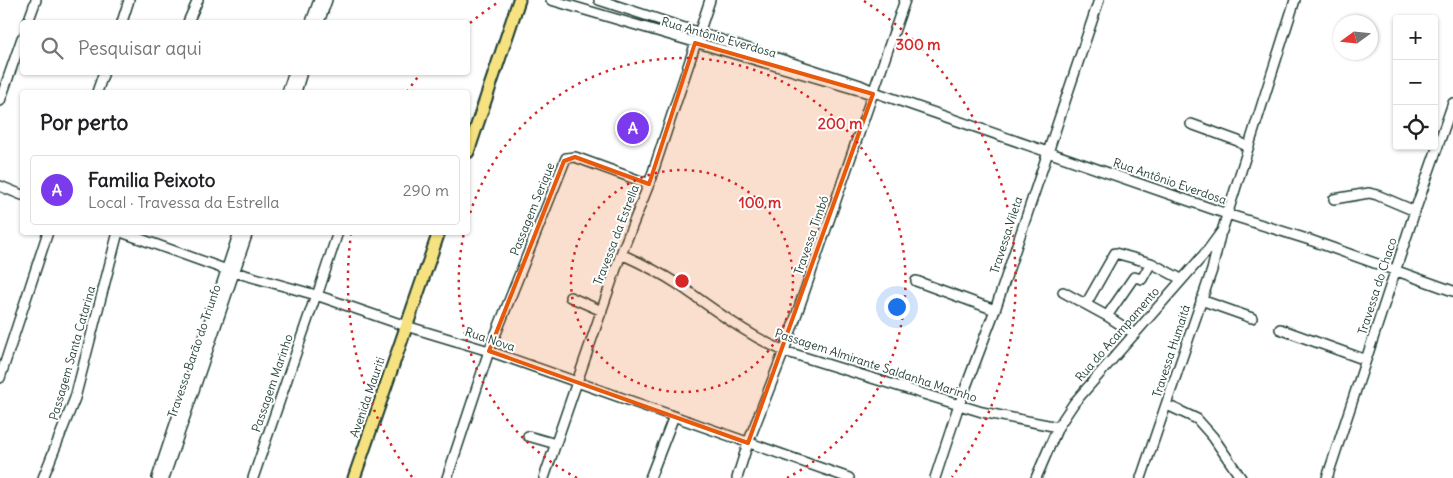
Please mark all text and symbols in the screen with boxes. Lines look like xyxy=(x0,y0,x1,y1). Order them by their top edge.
street label: Rua Antônio Everdosa xyxy=(660,13,778,61)
north arrow xyxy=(1333,15,1378,60)
map controls xyxy=(1393,15,1438,150)
button: + xyxy=(1393,15,1438,60)
search box xyxy=(20,20,470,75)
icon: search xyxy=(38,34,66,62)
text: 300 m xyxy=(896,35,941,54)
text: Pesquisar aqui xyxy=(78,36,202,60)
button: − xyxy=(1393,60,1438,105)
button: locate xyxy=(1393,105,1438,150)
text: Por perto xyxy=(40,109,128,136)
pin: A xyxy=(617,109,649,147)
text: 200 m xyxy=(818,114,862,133)
street label: Rua Antônio Everdosa xyxy=(1111,155,1229,207)
street label: Passagem Serique xyxy=(507,160,557,258)
text: Familia Peixoto xyxy=(88,168,215,192)
text: A xyxy=(52,180,62,200)
text: 290 m xyxy=(403,180,449,200)
street label: Travessa da Estrella xyxy=(590,182,642,287)
text: Local · Travessa da Estrella xyxy=(88,192,279,212)
text: 100 m xyxy=(739,193,781,212)
street label: Travessa Timbó xyxy=(790,193,832,277)
street label: Travessa Vileta xyxy=(986,194,1026,275)
street label: Travessa do Chaco xyxy=(1354,235,1400,336)
centre of rings xyxy=(673,272,691,290)
street label: Travessa Barão do Triunfo xyxy=(164,282,224,420)
street label: Rua do Acampamento xyxy=(1072,283,1162,384)
street label: Passagem Santa Catarina xyxy=(46,284,98,422)
your location xyxy=(884,294,910,320)
street label: Travessa Humaitá xyxy=(1149,303,1193,399)
street label: Rua Nova xyxy=(463,324,517,354)
street label: Passagem Almirante Saldanha Marinho xyxy=(773,325,979,405)
street label: Passagem Marinho xyxy=(248,332,296,434)
street label: Avenida Mauriti xyxy=(346,355,388,439)

